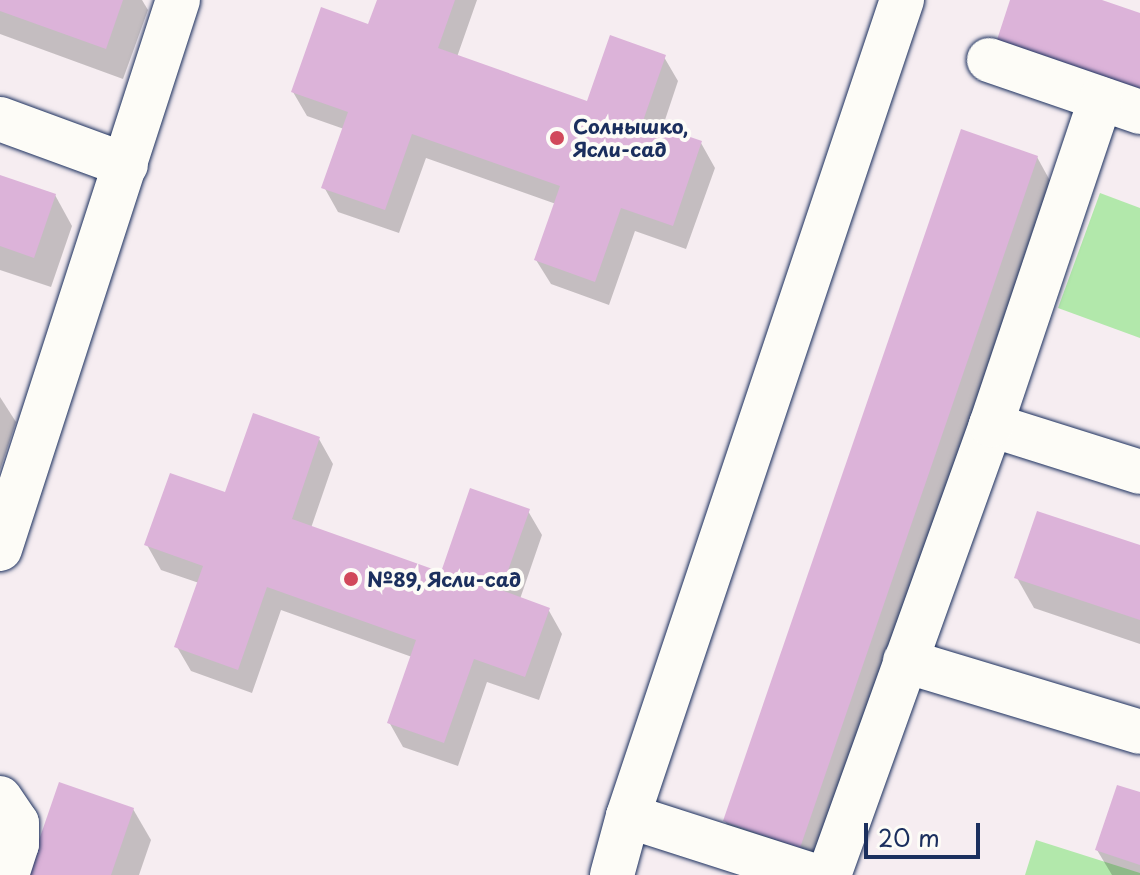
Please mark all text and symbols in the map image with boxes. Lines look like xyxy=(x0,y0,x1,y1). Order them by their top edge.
place label: Солнышко, Ясли-сад xyxy=(573,114,688,161)
marker: Солнышко, Ясли-сад xyxy=(548,129,566,147)
place label: №89, Ясли-сад xyxy=(367,567,523,591)
marker: №89, Ясли-сад xyxy=(342,570,360,588)
scale bar xyxy=(868,807,984,857)
text: 20 m xyxy=(878,819,940,855)

